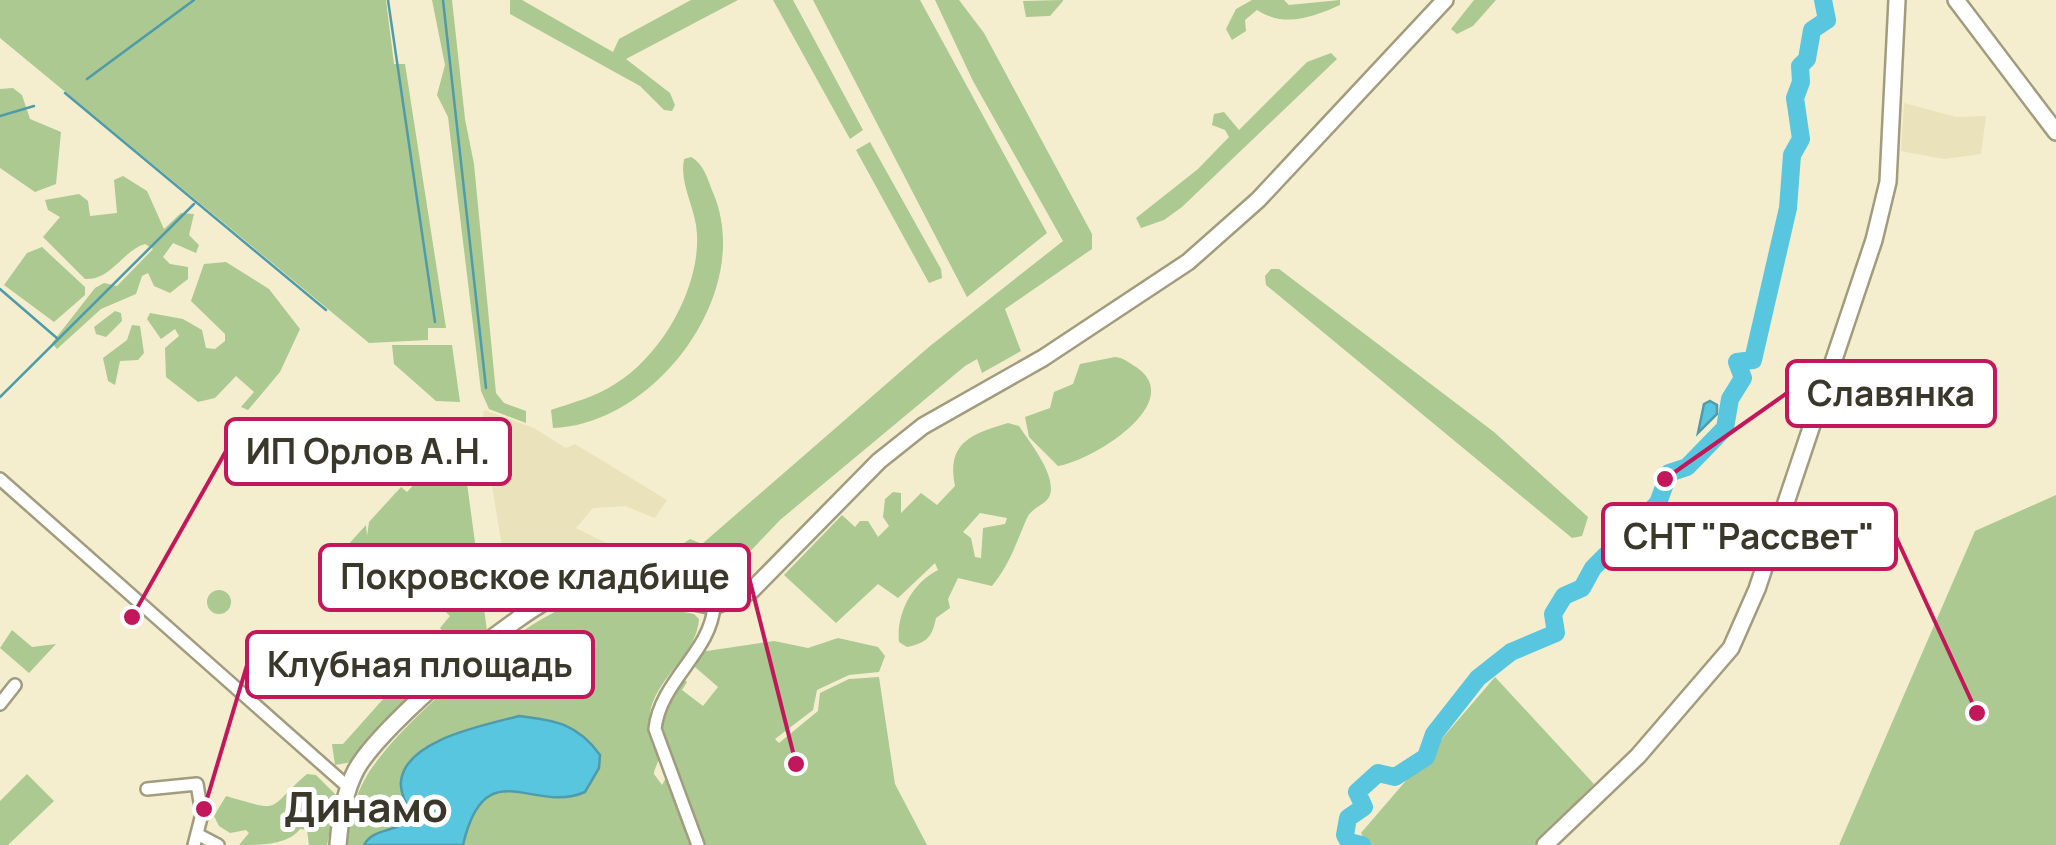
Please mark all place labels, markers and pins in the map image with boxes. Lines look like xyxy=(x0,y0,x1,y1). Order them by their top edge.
callout: Славянка xyxy=(1787,361,1995,426)
callout: ИП Орлов А.Н. xyxy=(226,419,510,484)
callout: СНТ "Рассвет" xyxy=(1603,504,1896,569)
callout: Покровское кладбище xyxy=(320,545,749,610)
callout: Клубная площадь xyxy=(247,632,593,697)

